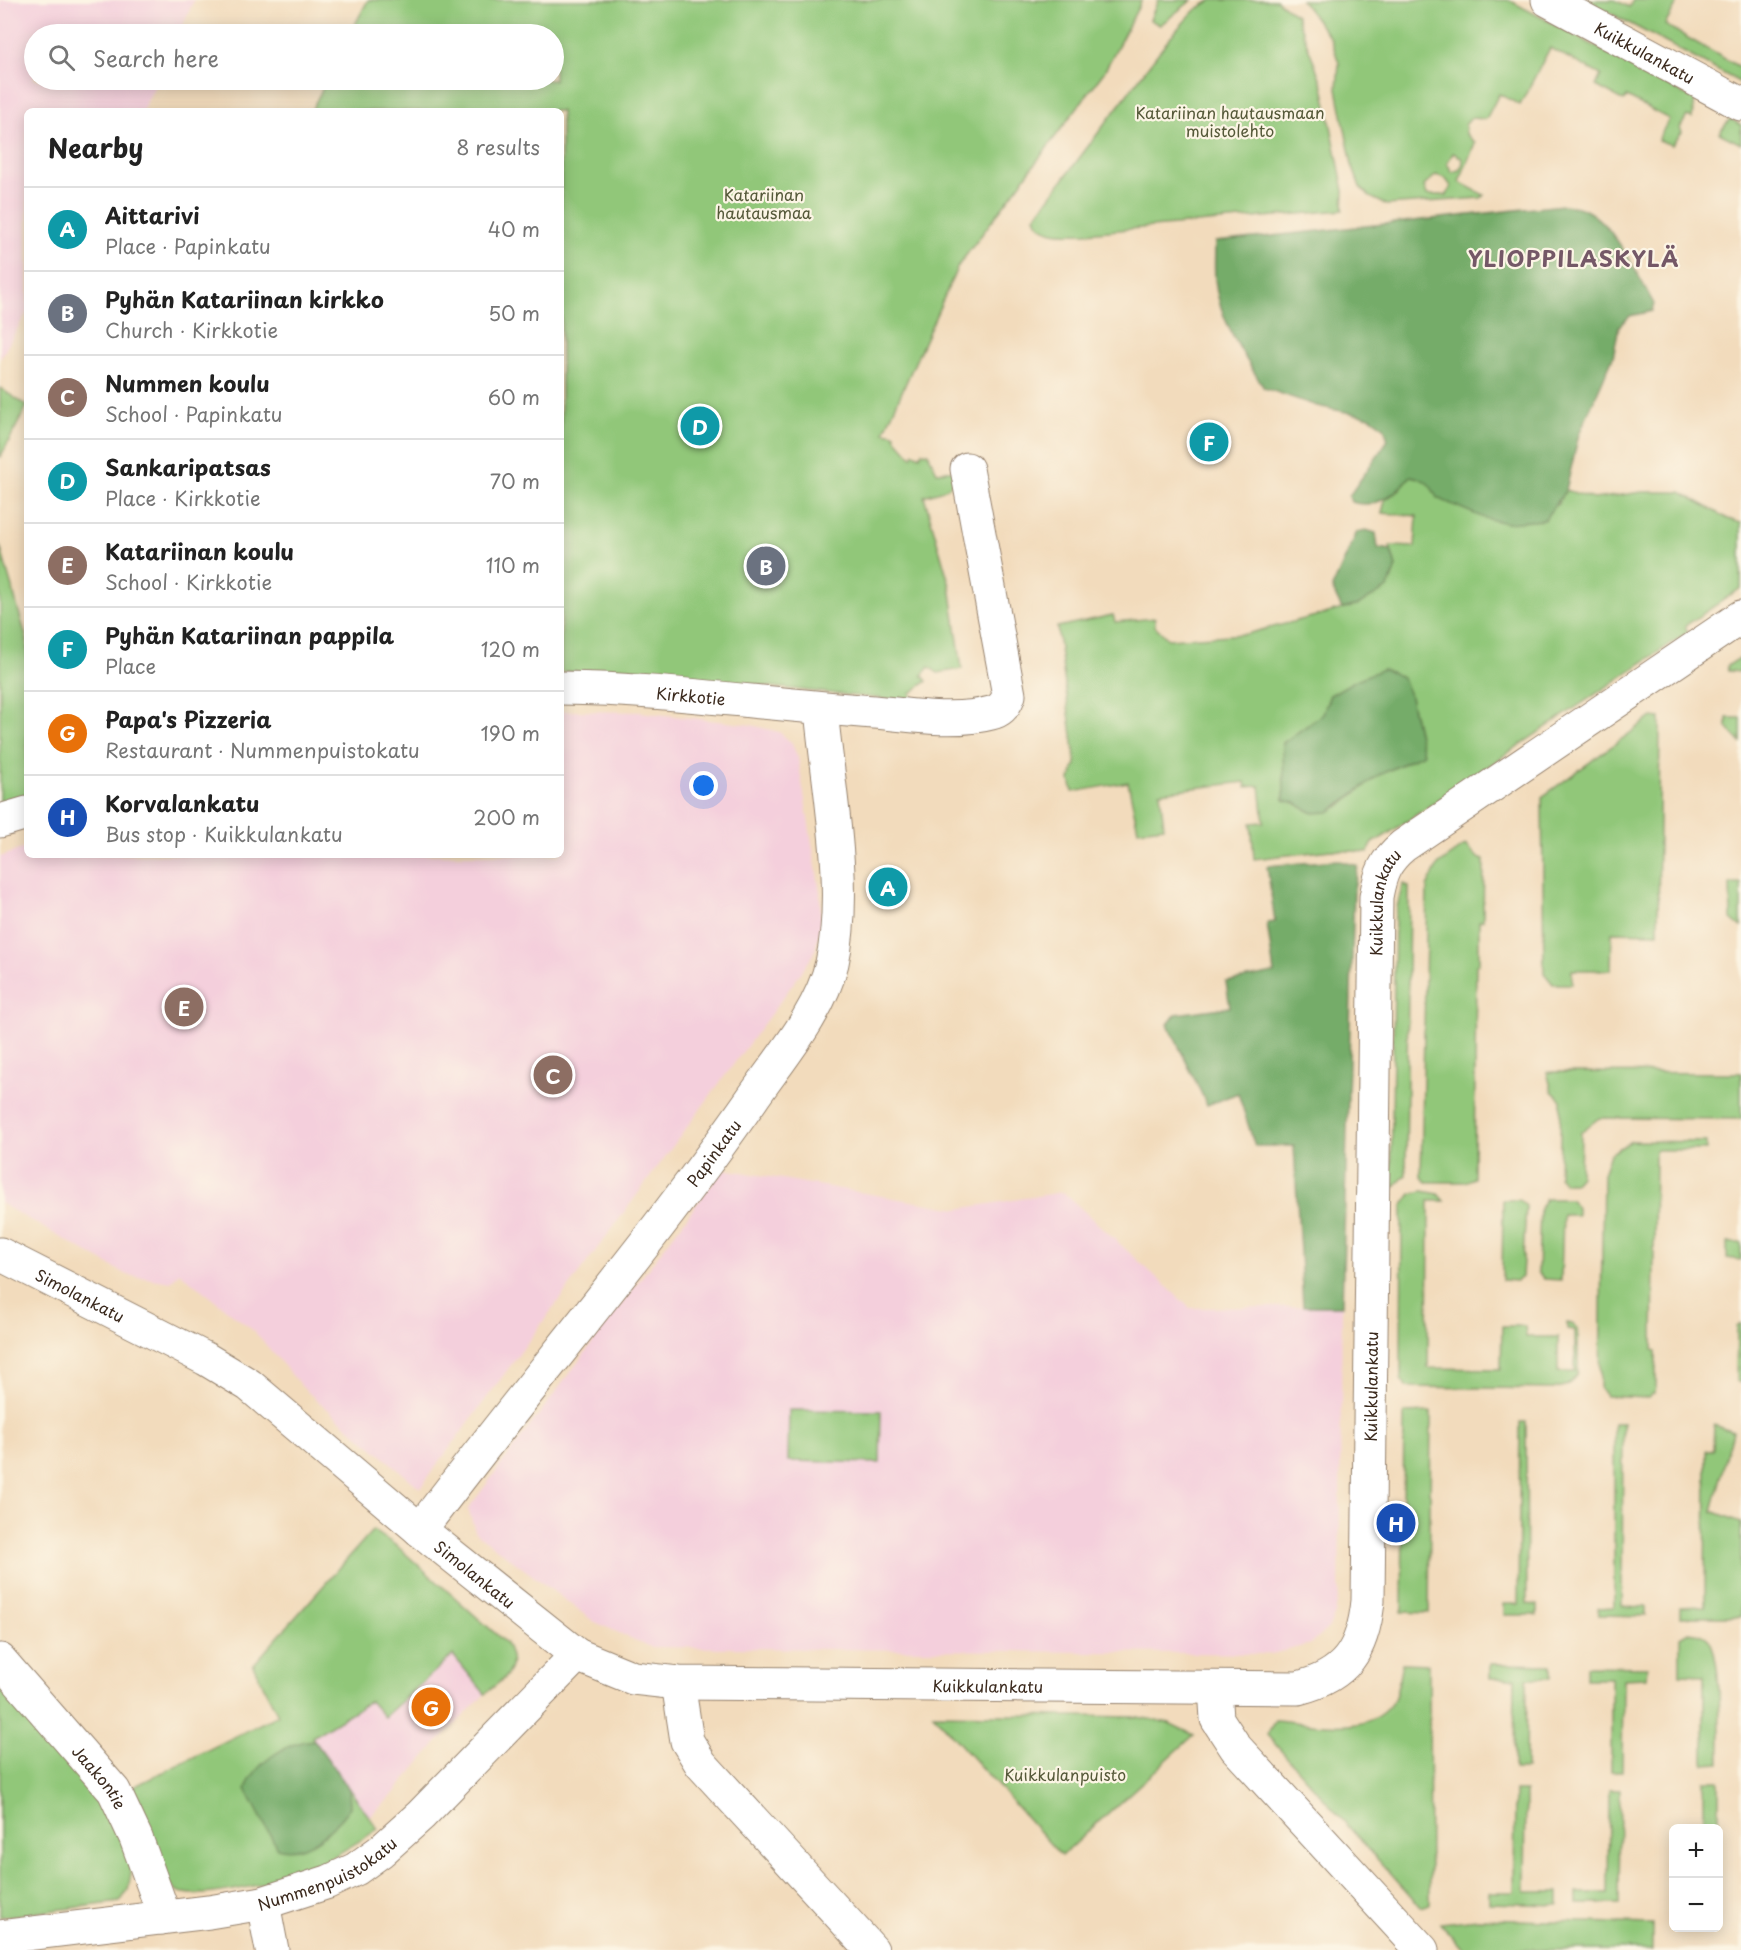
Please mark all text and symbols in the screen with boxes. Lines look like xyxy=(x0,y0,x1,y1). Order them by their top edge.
street label: Kuikkulankatu xyxy=(1590,15,1699,89)
search box xyxy=(24,24,564,90)
icon: search xyxy=(45,41,78,74)
text: Search here xyxy=(93,41,219,74)
park label: Katariinan hautausmaan muistolehto xyxy=(1135,100,1325,142)
text: Nearby xyxy=(48,128,143,167)
text: 8 results xyxy=(456,132,540,162)
park label: Katariinan hautausmaa xyxy=(716,182,812,224)
text: Aittarivi xyxy=(105,198,200,231)
text: A xyxy=(60,214,75,244)
text: 40 m xyxy=(488,214,540,244)
text: Place · Papinkatu xyxy=(105,231,271,261)
district label: YLIOPPILASKYLÄ xyxy=(1468,241,1680,274)
text: Pyhän Katariinan kirkko xyxy=(105,282,384,315)
text: B xyxy=(61,298,74,328)
text: 50 m xyxy=(488,298,540,328)
text: Church · Kirkkotie xyxy=(105,315,278,345)
text: Nummen koulu xyxy=(105,366,270,399)
text: C xyxy=(60,382,75,412)
text: 60 m xyxy=(488,382,540,412)
text: School · Papinkatu xyxy=(105,399,282,429)
pin: D xyxy=(680,404,720,448)
pin: F xyxy=(1190,420,1228,464)
text: Sankaripatsas xyxy=(105,450,271,483)
text: D xyxy=(60,466,75,496)
text: 70 m xyxy=(490,466,540,496)
text: Place · Kirkkotie xyxy=(105,483,261,513)
text: Katariinan koulu xyxy=(105,534,294,567)
pin: B xyxy=(746,544,786,588)
text: E xyxy=(61,550,74,580)
text: 110 m xyxy=(486,550,540,580)
text: School · Kirkkotie xyxy=(105,567,272,597)
text: Pyhän Katariinan pappila xyxy=(105,618,394,651)
text: F xyxy=(62,634,73,664)
text: 120 m xyxy=(481,634,540,664)
text: Place xyxy=(105,651,156,681)
street label: Kirkkotie xyxy=(655,680,726,710)
text: Papa's Pizzeria xyxy=(105,702,272,735)
text: G xyxy=(59,718,76,748)
text: 190 m xyxy=(481,718,540,748)
text: Restaurant · Nummenpuistokatu xyxy=(105,735,420,765)
your location xyxy=(689,771,718,800)
text: Korvalankatu xyxy=(105,786,260,819)
text: H xyxy=(60,802,75,832)
text: 200 m xyxy=(473,802,540,832)
text: Bus stop · Kuikkulankatu xyxy=(105,819,343,849)
street label: Kuikkulankatu xyxy=(1363,843,1406,956)
pin: A xyxy=(868,864,908,910)
pin: E xyxy=(164,984,204,1030)
pin: C xyxy=(534,1052,572,1098)
street label: Papinkatu xyxy=(681,1114,746,1191)
street label: Simolankatu xyxy=(31,1262,129,1328)
street label: Kuikkulankatu xyxy=(1358,1331,1383,1442)
pin: H xyxy=(1376,1500,1416,1546)
street label: Simolankatu xyxy=(429,1534,521,1613)
street label: Kuikkulankatu xyxy=(932,1673,1043,1698)
pin: G xyxy=(412,1684,450,1730)
street label: Jaakontie xyxy=(67,1739,133,1813)
park label: Kuikkulanpuisto xyxy=(1004,1762,1126,1786)
map controls xyxy=(1669,1824,1723,1932)
button: + xyxy=(1669,1824,1723,1878)
street label: Nummenpuistokatu xyxy=(254,1831,402,1916)
button: − xyxy=(1669,1878,1723,1932)

